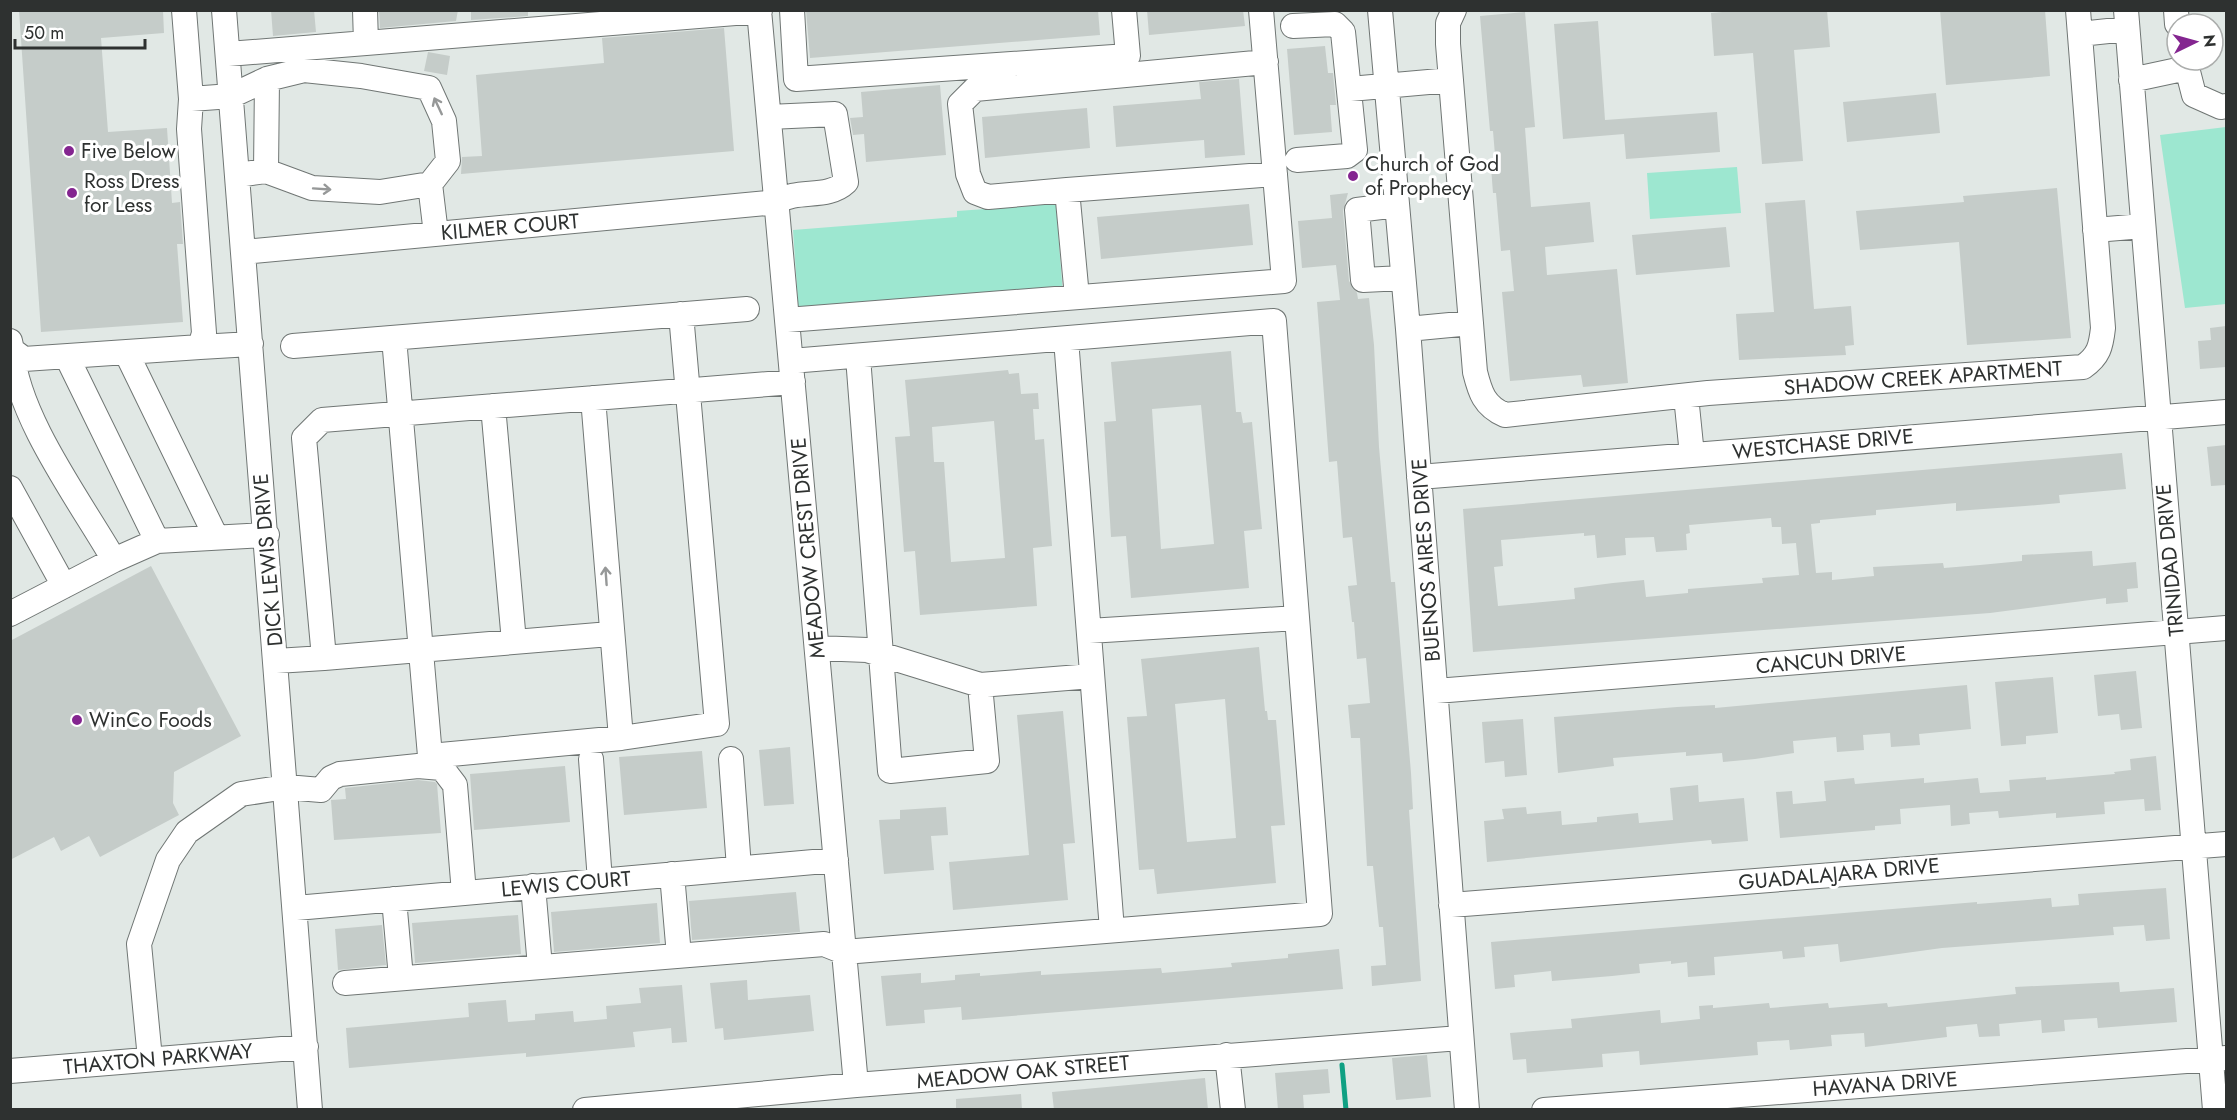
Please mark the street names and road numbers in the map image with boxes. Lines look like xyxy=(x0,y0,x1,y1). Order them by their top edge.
street label: KILMER COURT xyxy=(440,206,581,248)
street label: SHADOW CREEK APARTMENT xyxy=(1783,353,2063,403)
street label: WESTCHASE DRIVE xyxy=(1731,421,1915,467)
street label: MEADOW CREST DRIVE xyxy=(783,436,833,660)
street label: BUENOS AIRES DRIVE xyxy=(1404,457,1448,663)
street label: DICK LEWIS DRIVE xyxy=(246,472,290,648)
street label: TRINIDAD DRIVE xyxy=(2148,483,2192,637)
street label: CANCUN DRIVE xyxy=(1755,638,1907,682)
street label: GUADALAJARA DRIVE xyxy=(1737,850,1941,898)
street label: LEWIS COURT xyxy=(500,863,632,905)
street label: THAXTON PARKWAY xyxy=(62,1036,254,1082)
street label: MEADOW OAK STREET xyxy=(915,1048,1131,1096)
street label: HAVANA DRIVE xyxy=(1811,1064,1959,1104)

